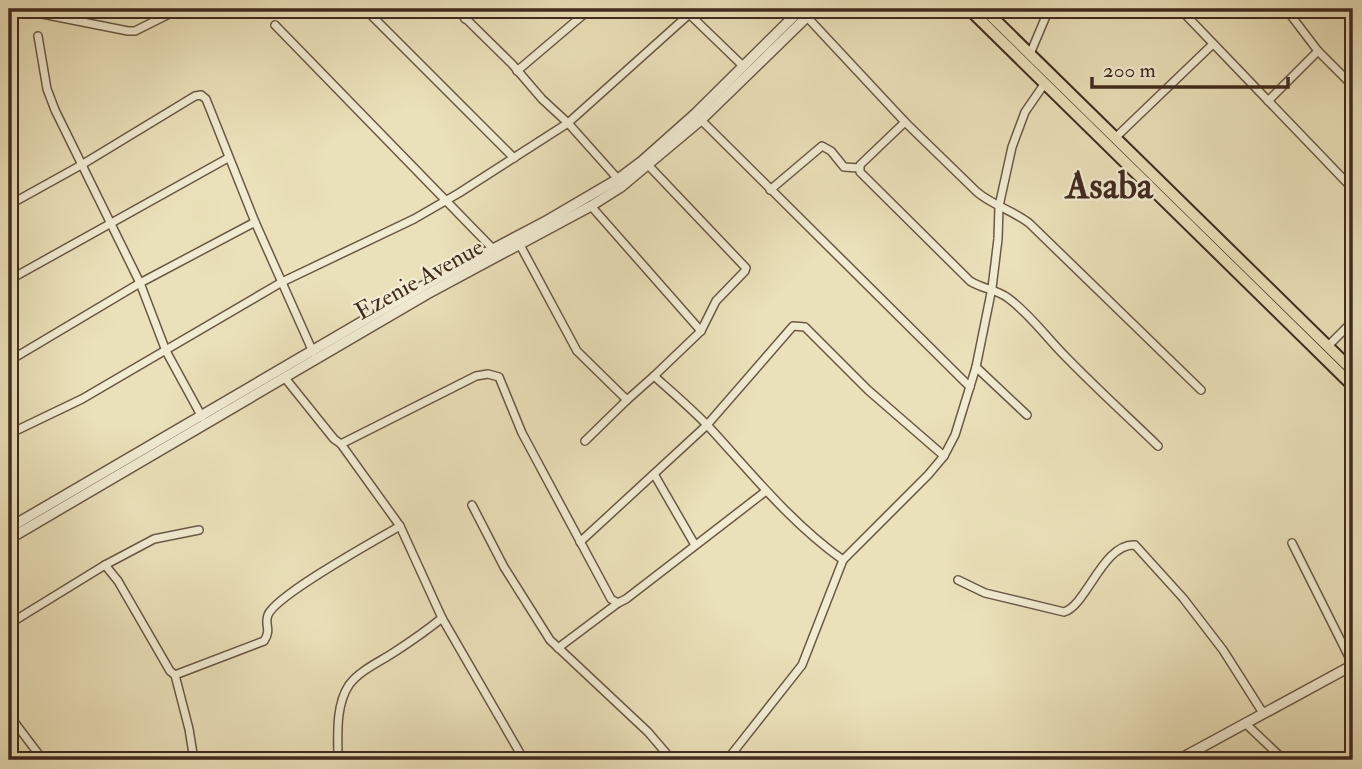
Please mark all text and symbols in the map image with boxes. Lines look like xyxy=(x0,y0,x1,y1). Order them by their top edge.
scale bar xyxy=(1092,46,1288,90)
text: 200 m xyxy=(1103,57,1156,84)
district label: Asaba xyxy=(1063,162,1154,210)
street label: Ezenie Avenue xyxy=(350,231,489,327)

